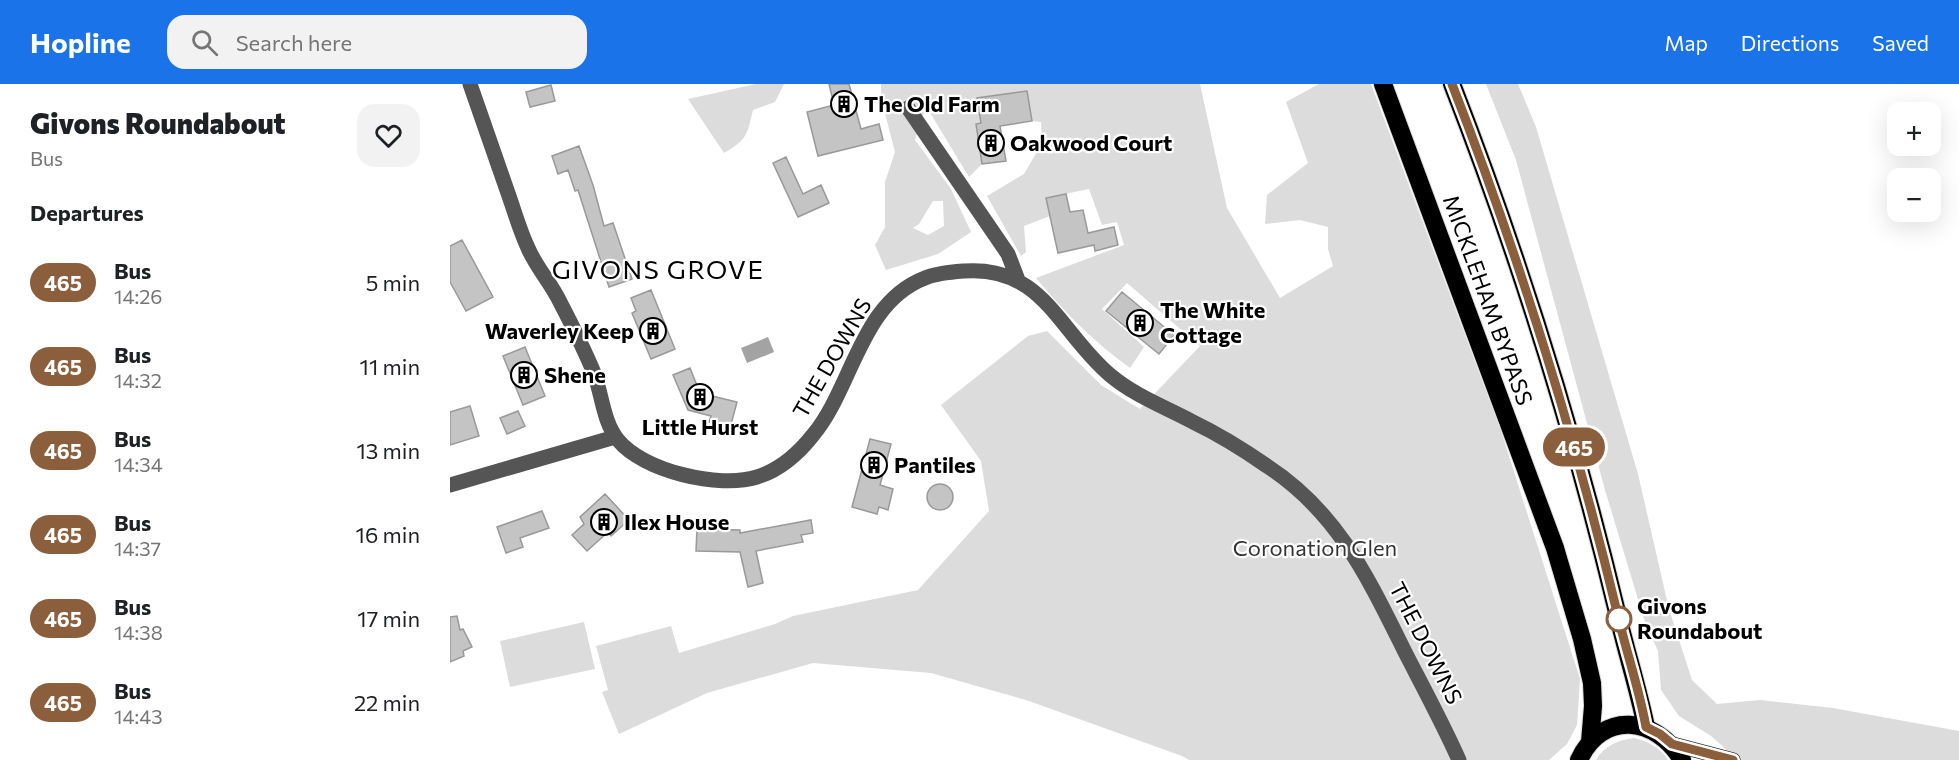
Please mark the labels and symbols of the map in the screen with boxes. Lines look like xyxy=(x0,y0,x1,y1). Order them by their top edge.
building icon: The Old Farm xyxy=(829,89,859,119)
place label: The Old Farm xyxy=(864,90,1000,117)
building icon: Oakwood Court xyxy=(976,128,1006,158)
place label: Oakwood Court xyxy=(1010,129,1172,156)
street label: MICKLEHAM BYPASS xyxy=(1438,191,1539,409)
district label: GIVONS GROVE xyxy=(552,253,764,284)
street label: THE DOWNS xyxy=(787,293,877,422)
place label: The White Cottage xyxy=(1160,296,1265,348)
building icon: The White Cottage xyxy=(1125,308,1155,338)
building icon: Waverley Keep xyxy=(638,316,668,346)
place label: Waverley Keep xyxy=(485,317,634,344)
building icon: Shene xyxy=(509,360,539,390)
place label: Shene xyxy=(544,361,606,388)
building icon: Little Hurst xyxy=(685,382,715,412)
place label: Little Hurst xyxy=(642,413,758,440)
line badge: 465 xyxy=(1540,428,1608,466)
building icon: Pantiles xyxy=(859,450,889,480)
place label: Pantiles xyxy=(894,451,976,478)
building icon: Ilex House xyxy=(589,507,619,537)
place label: Ilex House xyxy=(624,508,729,535)
park label: Coronation Glen xyxy=(1233,534,1397,561)
street label: THE DOWNS xyxy=(1384,577,1469,708)
place label: Givons Roundabout xyxy=(1637,592,1762,644)
marker: Givons Roundabout xyxy=(1606,606,1632,632)

